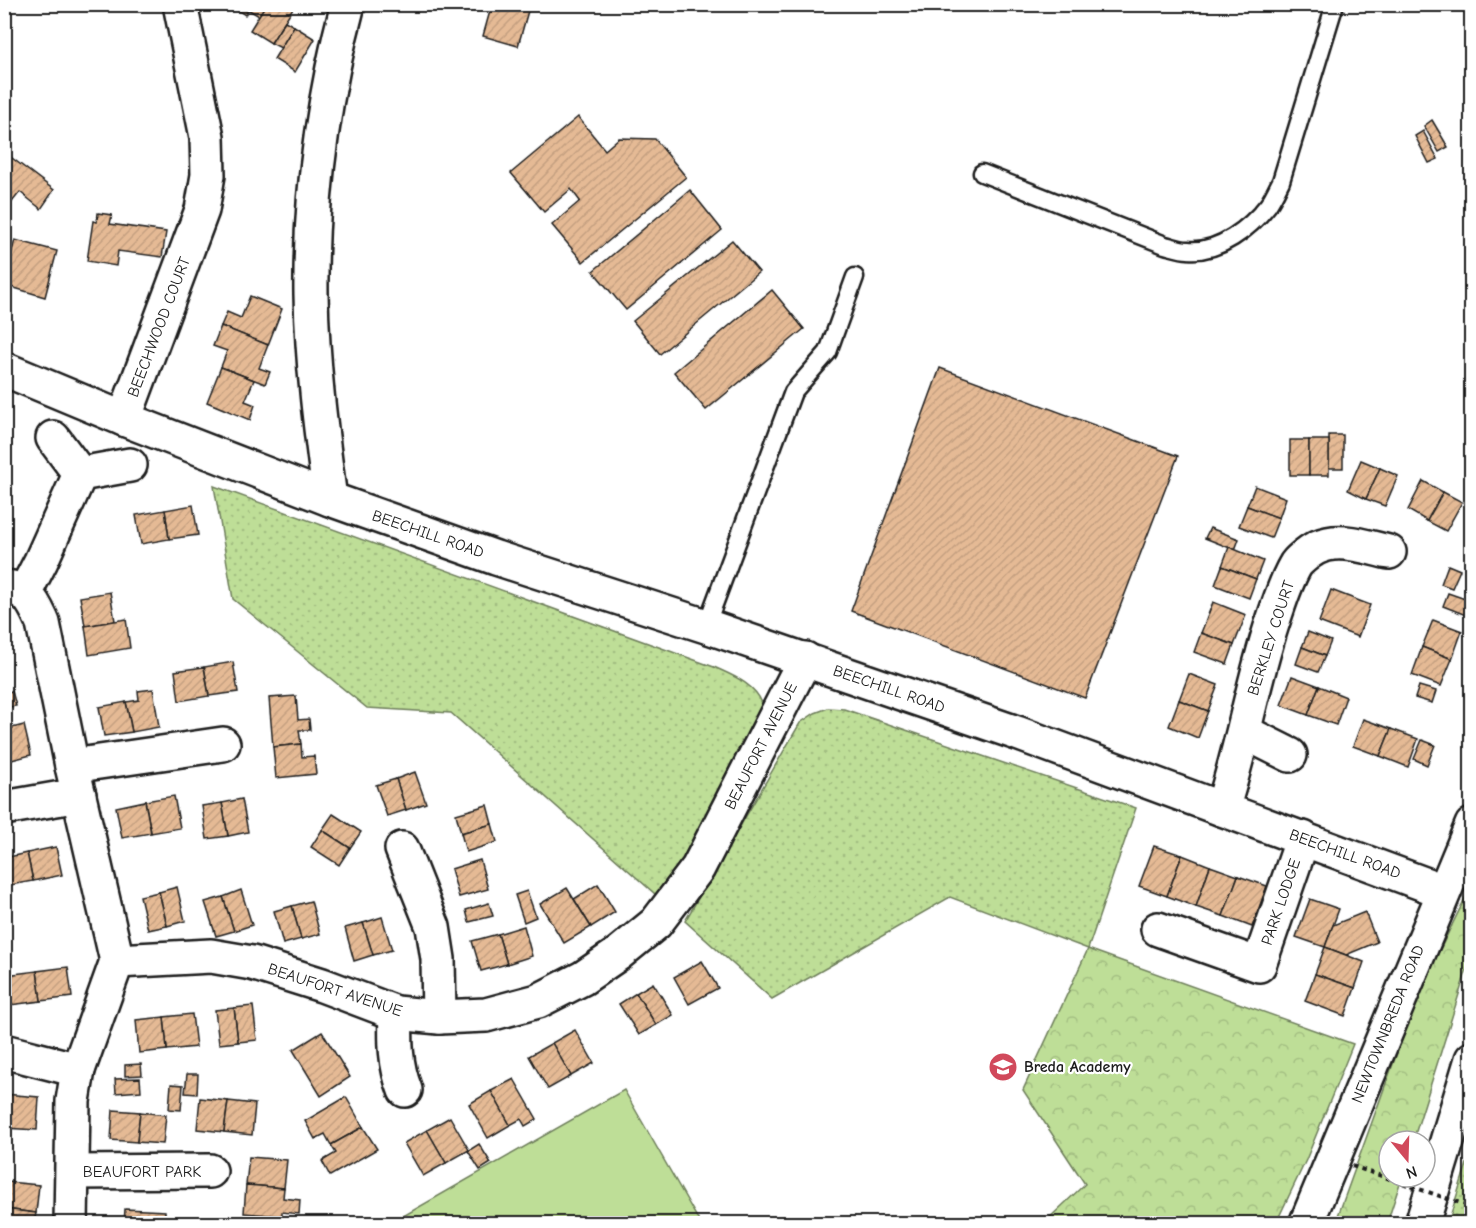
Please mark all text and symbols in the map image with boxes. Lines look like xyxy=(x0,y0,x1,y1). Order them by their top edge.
street label: BEECHWOOD COURT xyxy=(124,254,194,400)
street label: BEECHILL ROAD xyxy=(370,506,486,562)
street label: BERKLEY COURT xyxy=(1244,578,1298,698)
street label: BEECHILL ROAD xyxy=(831,661,947,717)
street label: BEAUFORT AVENUE xyxy=(721,679,801,813)
street label: BEECHILL ROAD xyxy=(1287,825,1403,883)
street label: PARK LODGE xyxy=(1258,856,1304,948)
street label: NEWTOWNBREDA ROAD xyxy=(1348,942,1428,1106)
street label: BEAUFORT AVENUE xyxy=(265,960,405,1020)
school or university icon: Breda Academy xyxy=(987,1051,1019,1083)
place label: Breda Academy xyxy=(1024,1058,1131,1076)
north arrow xyxy=(1377,1129,1437,1189)
text: N xyxy=(1404,1162,1419,1182)
street label: BEAUFORT PARK xyxy=(83,1163,201,1181)

